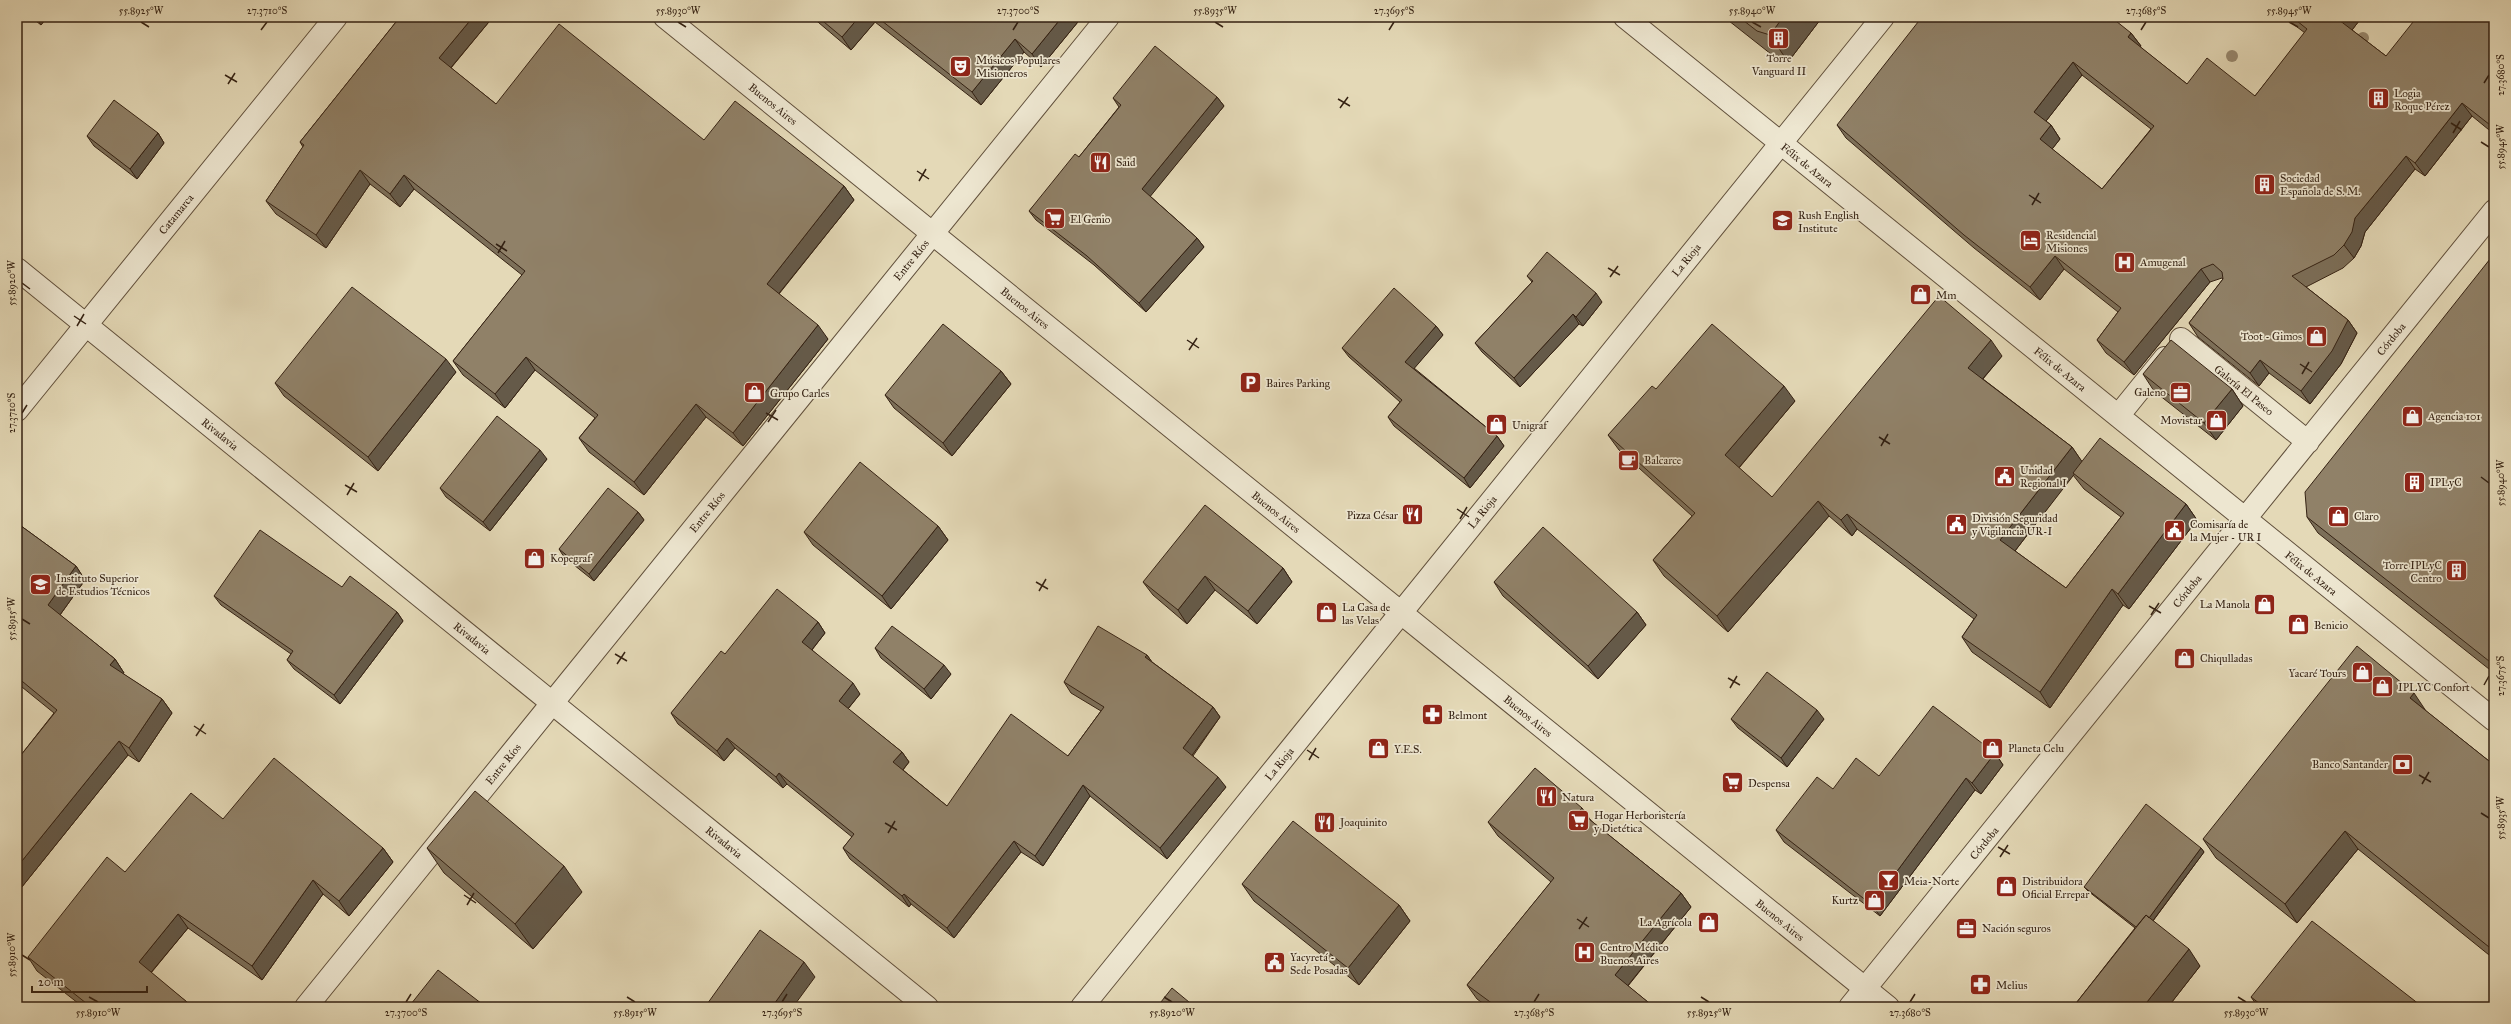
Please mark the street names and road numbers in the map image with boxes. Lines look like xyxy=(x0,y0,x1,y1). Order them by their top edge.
street label: Buenos Aires xyxy=(746,81,800,128)
street label: Félix de Azara xyxy=(1778,140,1836,191)
street label: Catamarca xyxy=(156,191,197,237)
street label: Entre Ríos xyxy=(891,237,932,283)
street label: La Rioja xyxy=(1669,241,1704,279)
street label: Buenos Aires xyxy=(998,285,1052,332)
street label: Córdoba xyxy=(2374,320,2409,358)
street label: Félix de Azara xyxy=(2031,344,2089,395)
street label: Galería El Paseo xyxy=(2211,363,2276,419)
street label: Rivadavia xyxy=(199,416,241,453)
street label: Entre Ríos xyxy=(687,489,728,535)
street label: Buenos Aires xyxy=(1249,489,1303,536)
street label: La Rioja xyxy=(1465,493,1500,531)
street label: Félix de Azara xyxy=(2282,548,2340,599)
street label: Córdoba xyxy=(2170,572,2205,610)
street label: Rivadavia xyxy=(451,620,493,657)
street label: Buenos Aires xyxy=(1501,693,1555,740)
street label: Entre Ríos xyxy=(483,741,524,787)
street label: La Rioja xyxy=(1262,745,1297,783)
street label: Rivadavia xyxy=(703,824,745,861)
street label: Córdoba xyxy=(1967,824,2002,862)
street label: Buenos Aires xyxy=(1753,897,1807,944)

